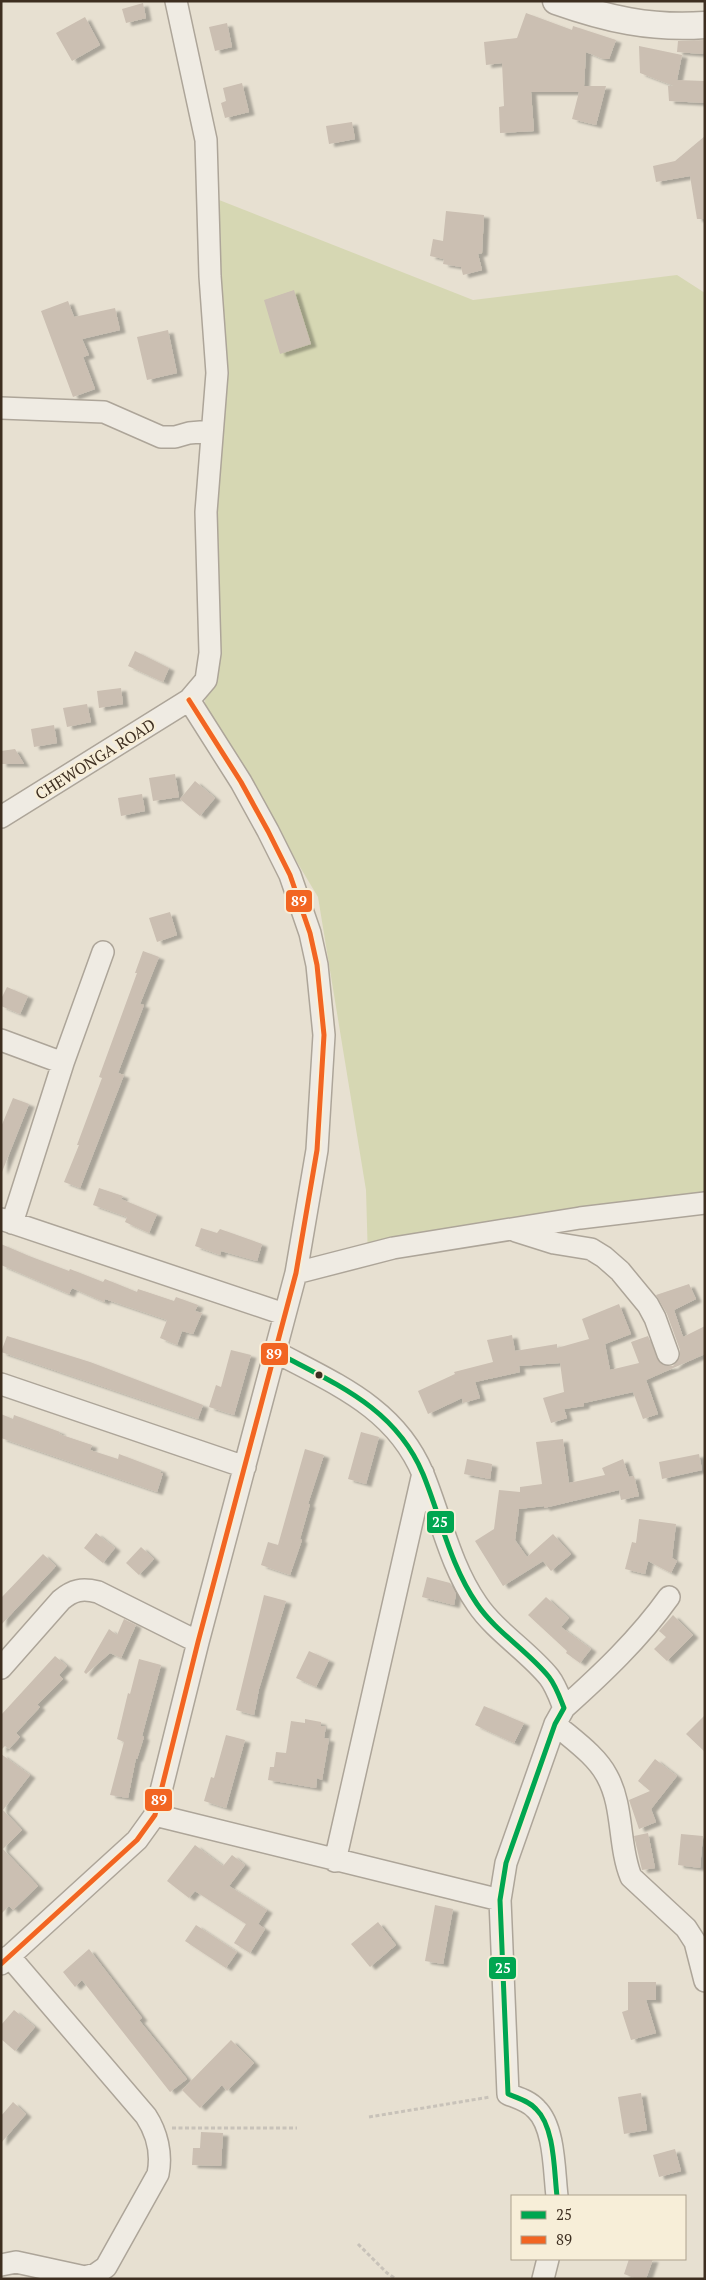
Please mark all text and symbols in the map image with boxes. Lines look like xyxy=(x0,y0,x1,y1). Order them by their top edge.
street label: CHEWONGA ROAD xyxy=(31,713,159,805)
line badge: 89 xyxy=(285,889,313,913)
text: 89 xyxy=(291,891,307,910)
line badge: 89 xyxy=(260,1342,289,1366)
text: 89 xyxy=(266,1344,282,1363)
unlabelled marker xyxy=(314,1370,324,1380)
line badge: 25 xyxy=(426,1510,455,1534)
text: 25 xyxy=(432,1512,448,1531)
line badge: 89 xyxy=(144,1788,173,1812)
text: 89 xyxy=(151,1790,167,1809)
line badge: 25 xyxy=(488,1956,517,1980)
text: 25 xyxy=(495,1958,511,1977)
legend xyxy=(511,2195,686,2260)
text: 25 xyxy=(556,2204,572,2224)
text: 89 xyxy=(556,2229,572,2249)

